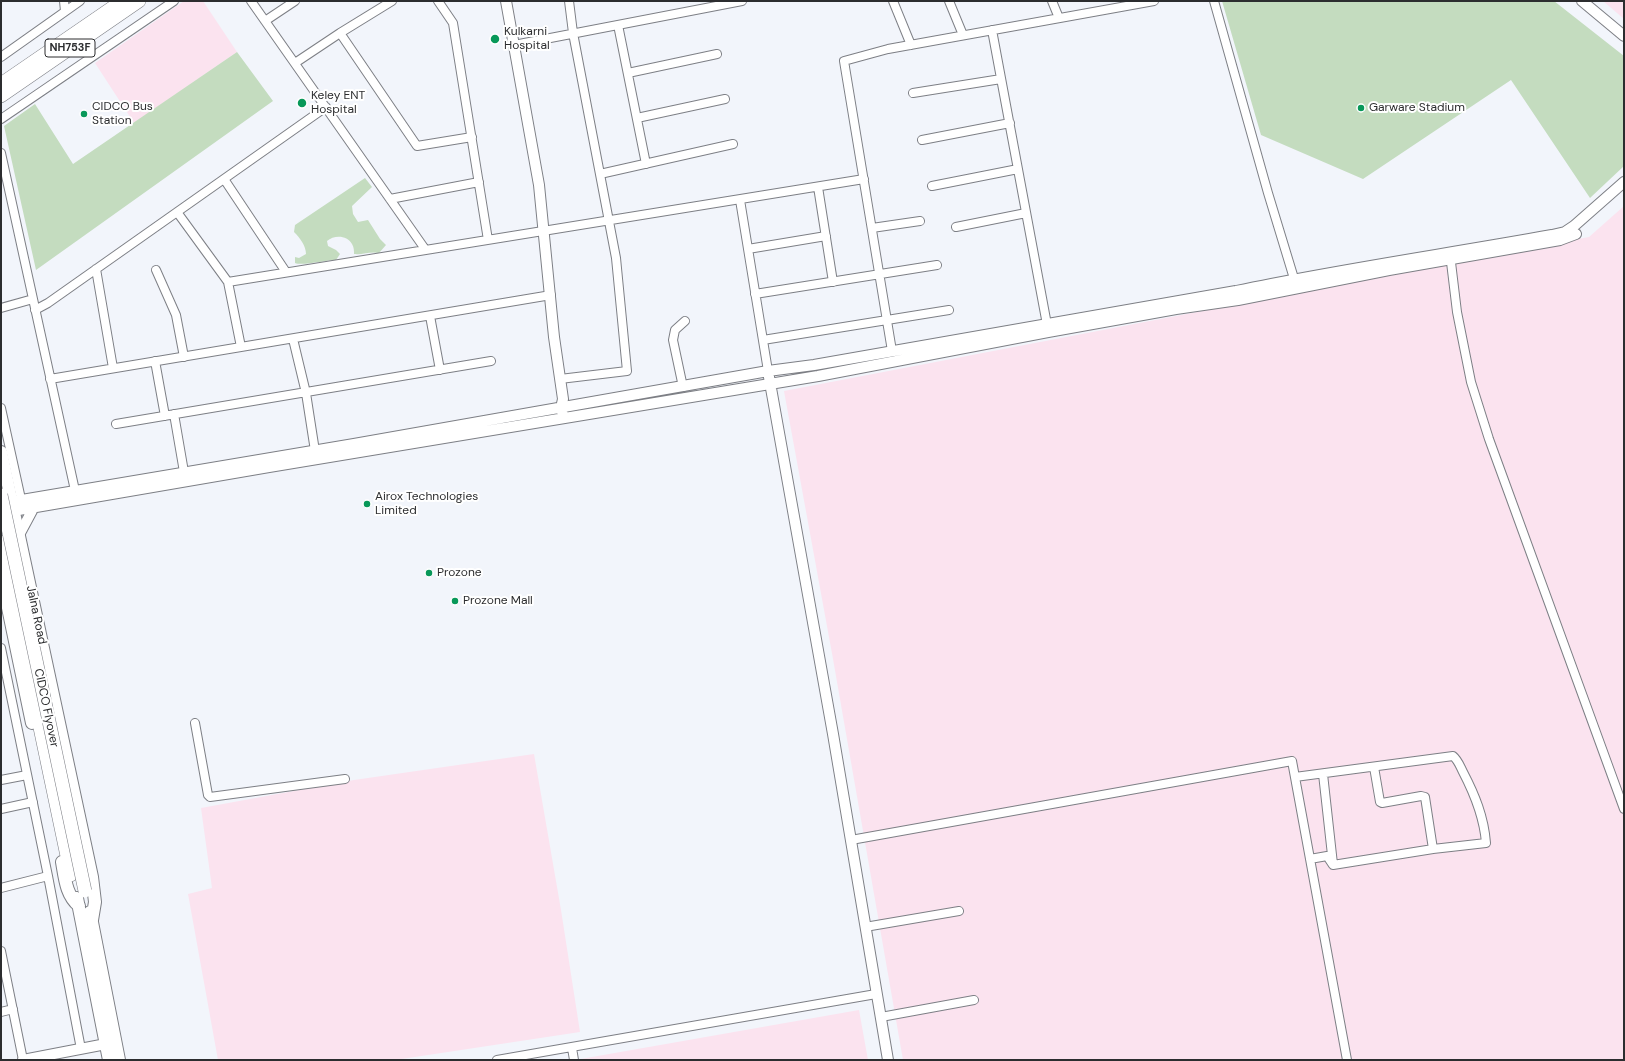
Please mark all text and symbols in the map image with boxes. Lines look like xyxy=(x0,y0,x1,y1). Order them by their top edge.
place label: Kulkarni Hospital xyxy=(504,25,550,53)
marker: Kulkarni Hospital xyxy=(489,33,501,45)
road number: NH753F xyxy=(45,39,95,57)
place label: Keley ENT Hospital xyxy=(311,89,365,117)
marker: Keley ENT Hospital xyxy=(296,97,308,109)
place label: CIDCO Bus Station xyxy=(92,100,153,128)
place label: Garware Stadium xyxy=(1369,101,1465,115)
marker: Garware Stadium xyxy=(1356,103,1366,113)
marker: CIDCO Bus Station xyxy=(79,109,89,119)
place label: Airox Technologies Limited xyxy=(375,490,478,518)
marker: Airox Technologies Limited xyxy=(362,499,372,509)
place label: Prozone xyxy=(437,566,482,580)
marker: Prozone xyxy=(424,568,434,578)
street label: Jalna Road xyxy=(23,584,49,646)
place label: Prozone Mall xyxy=(463,594,533,608)
marker: Prozone Mall xyxy=(450,596,460,606)
street label: CIDCO Flyover xyxy=(31,667,61,749)

